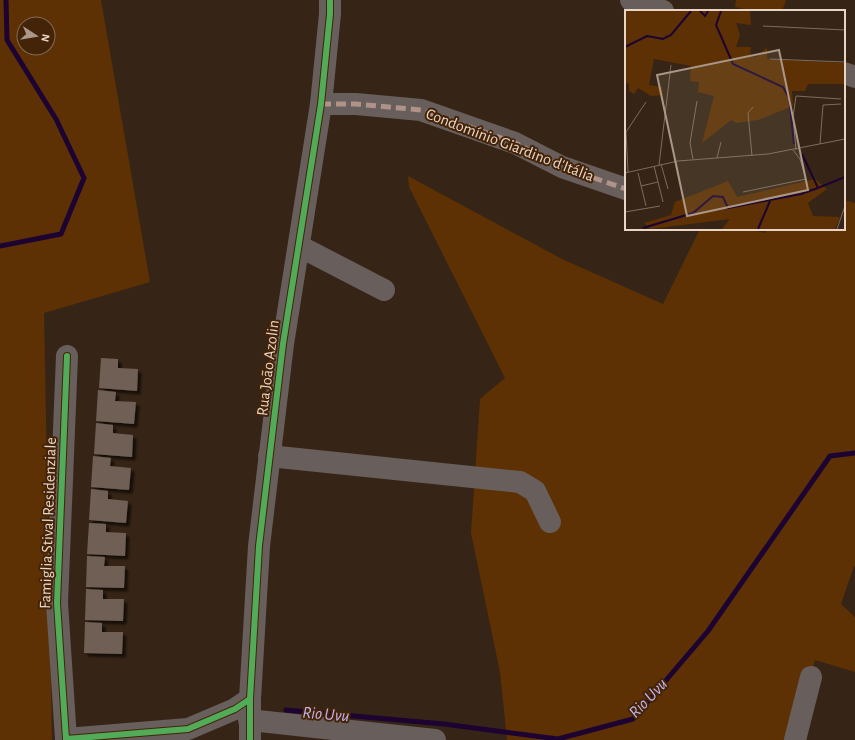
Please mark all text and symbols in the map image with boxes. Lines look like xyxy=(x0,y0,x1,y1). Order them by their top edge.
inset map xyxy=(625,10,845,230)
north arrow xyxy=(16,16,56,56)
text: N xyxy=(39,33,51,43)
street label: Condomínio Giardino d'Itália xyxy=(424,105,596,185)
street label: Rua João Azolin xyxy=(254,319,282,417)
street label: Famiglia Stival Residenziale xyxy=(37,437,59,609)
water label: Rio Uvu xyxy=(625,675,671,721)
water label: Rio Uvu xyxy=(302,703,350,725)

